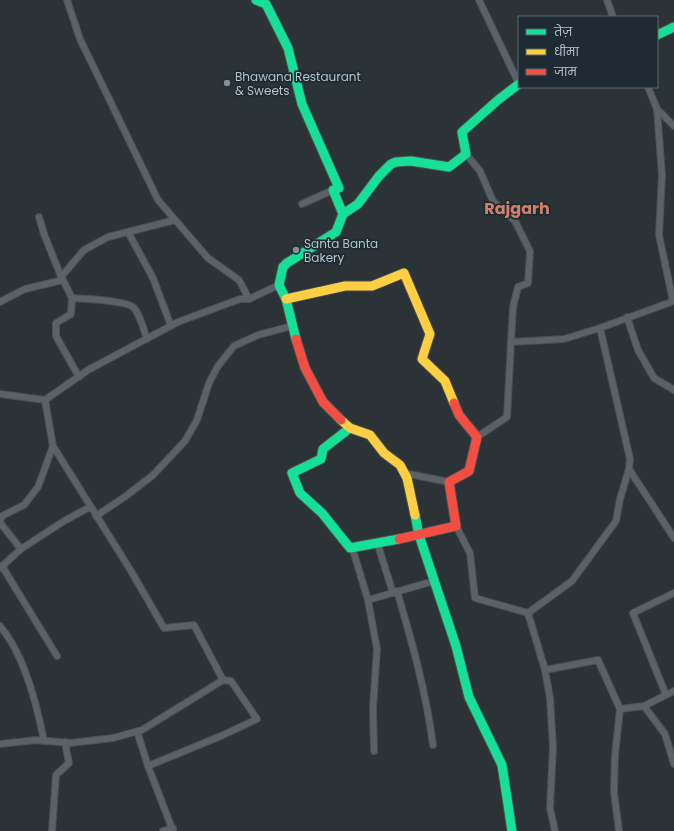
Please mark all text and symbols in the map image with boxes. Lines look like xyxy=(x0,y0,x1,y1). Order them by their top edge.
legend xyxy=(518,16,658,88)
text: तेज़ xyxy=(553,23,573,40)
text: धीमा xyxy=(554,43,580,60)
text: जाम xyxy=(553,63,578,80)
place label: Bhawana Restaurant & Sweets xyxy=(235,68,361,99)
marker: Bhawana Restaurant & Sweets xyxy=(222,78,232,88)
district label: Rajgarh xyxy=(484,197,550,220)
place label: Santa Banta Bakery xyxy=(304,235,378,266)
marker: Santa Banta Bakery xyxy=(291,245,301,255)

